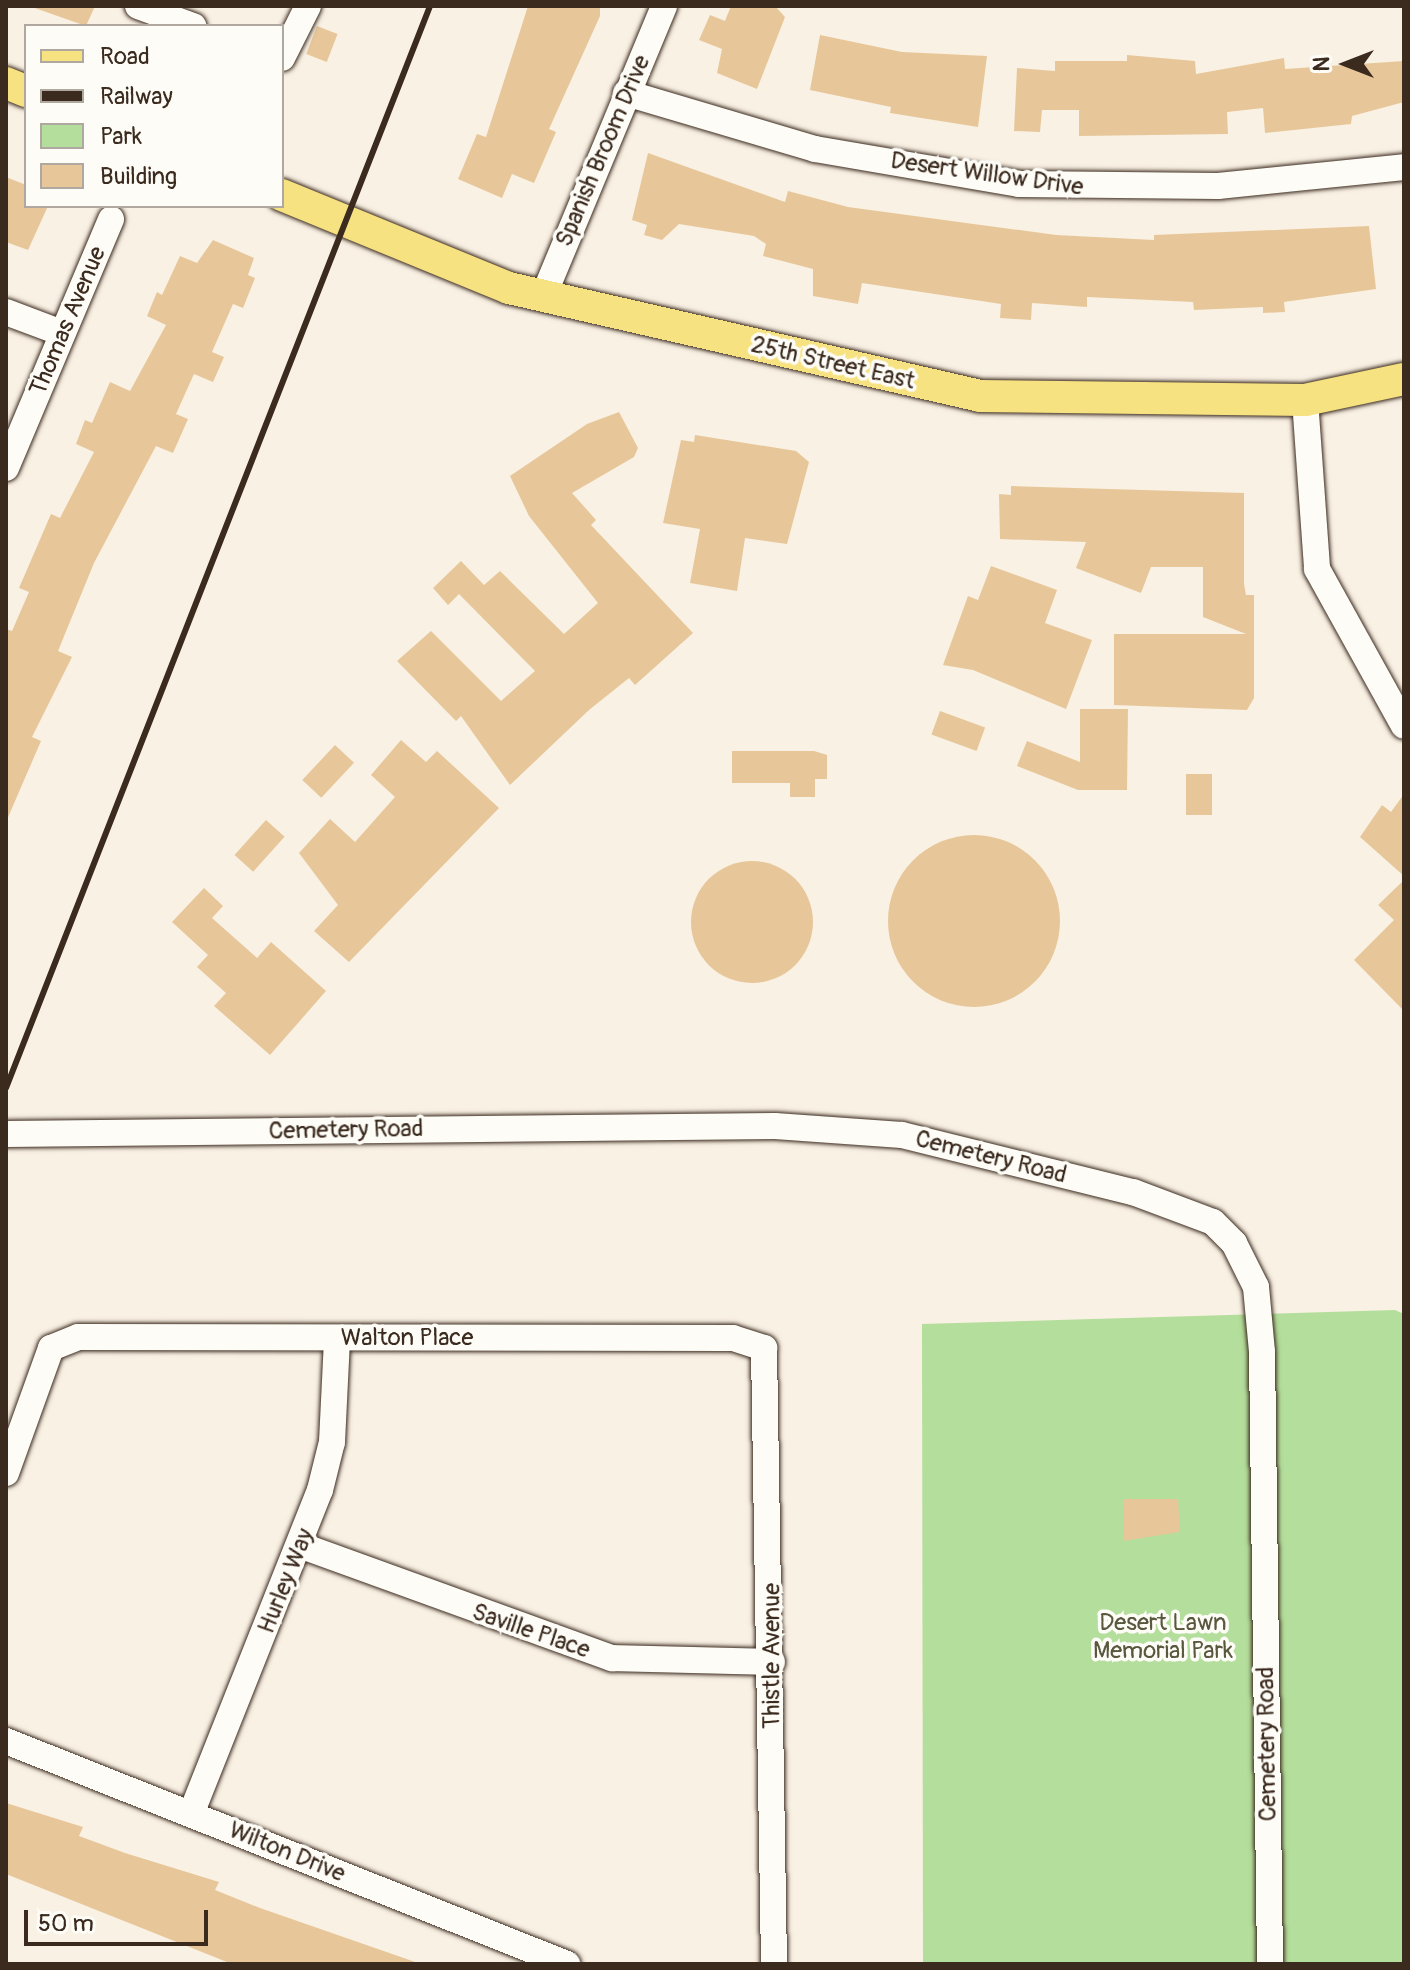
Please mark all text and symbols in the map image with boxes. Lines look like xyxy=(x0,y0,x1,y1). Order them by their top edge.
legend xyxy=(24,24,284,208)
north arrow xyxy=(1306,24,1386,104)
text: Road xyxy=(100,42,150,71)
street label: Spanish Broom Drive xyxy=(550,51,656,251)
text: N xyxy=(1308,57,1336,71)
text: Railway xyxy=(100,82,173,111)
text: Park xyxy=(100,122,142,151)
street label: Desert Willow Drive xyxy=(889,146,1085,202)
text: Building xyxy=(100,162,177,191)
street label: Thomas Avenue xyxy=(24,242,112,400)
street label: 25th Street East xyxy=(748,330,918,396)
street label: Cemetery Road xyxy=(268,1114,424,1146)
street label: Cemetery Road xyxy=(912,1124,1070,1190)
street label: Walton Place xyxy=(341,1324,473,1352)
street label: Hurley Way xyxy=(252,1524,320,1638)
street label: Thistle Avenue xyxy=(758,1583,786,1729)
street label: Saville Place xyxy=(468,1597,594,1665)
park label: Desert Lawn Memorial Park xyxy=(1093,1609,1233,1665)
street label: Cemetery Road xyxy=(1251,1666,1283,1822)
street label: Wilton Drive xyxy=(225,1816,349,1888)
scale bar xyxy=(28,1894,212,1944)
text: 50 m xyxy=(38,1909,94,1938)

